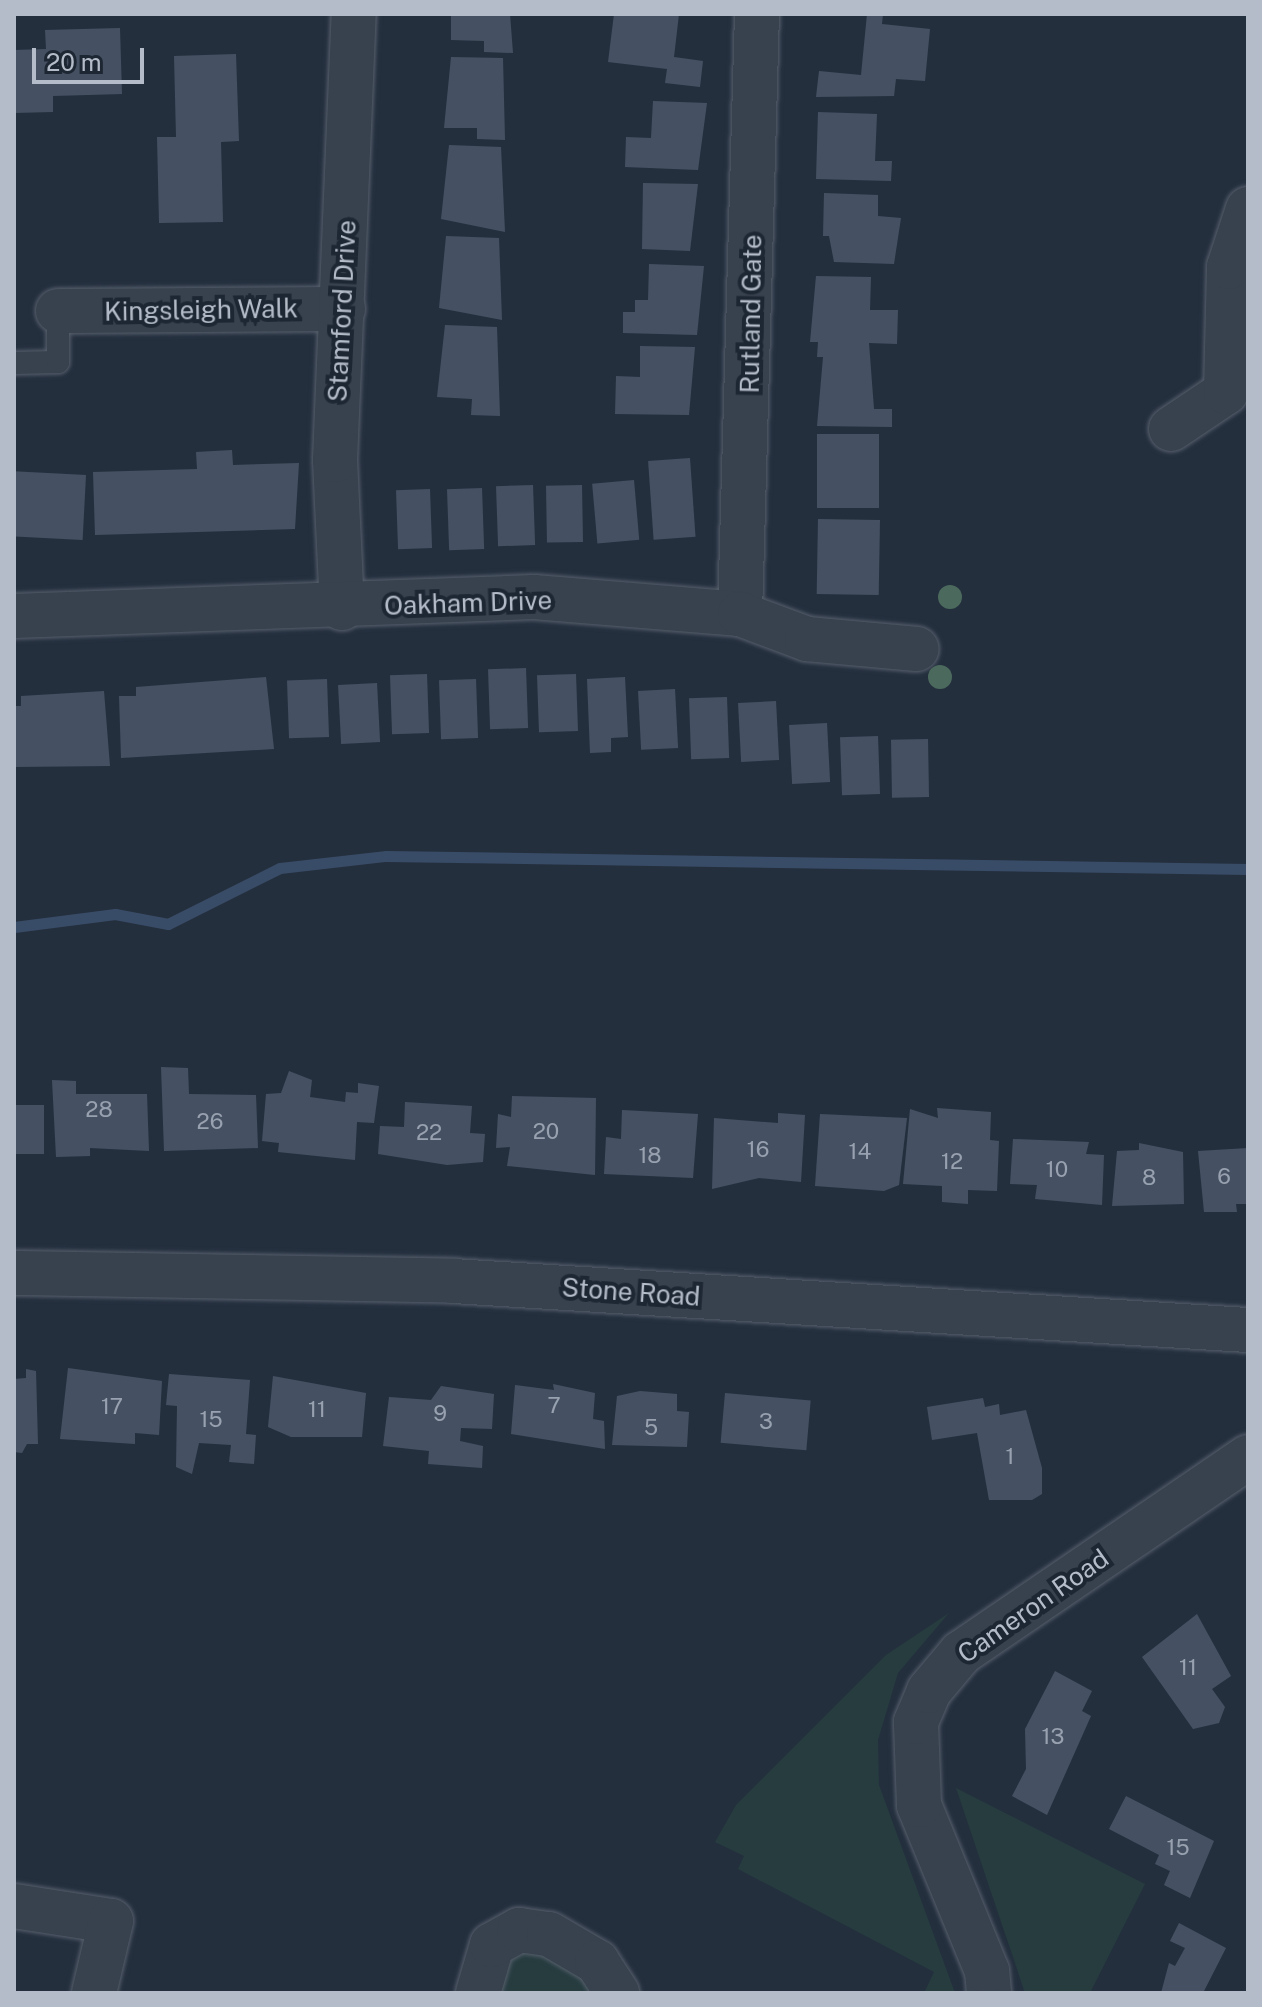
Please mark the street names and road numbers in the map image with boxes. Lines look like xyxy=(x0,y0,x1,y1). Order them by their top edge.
street label: Stamford Drive xyxy=(322,219,362,403)
street label: Rutland Gate xyxy=(734,234,768,394)
street label: Kingsleigh Walk xyxy=(104,293,298,327)
street label: Oakham Drive xyxy=(383,584,553,622)
street label: Stone Road xyxy=(561,1272,701,1312)
street label: Cameron Road xyxy=(952,1542,1114,1670)

